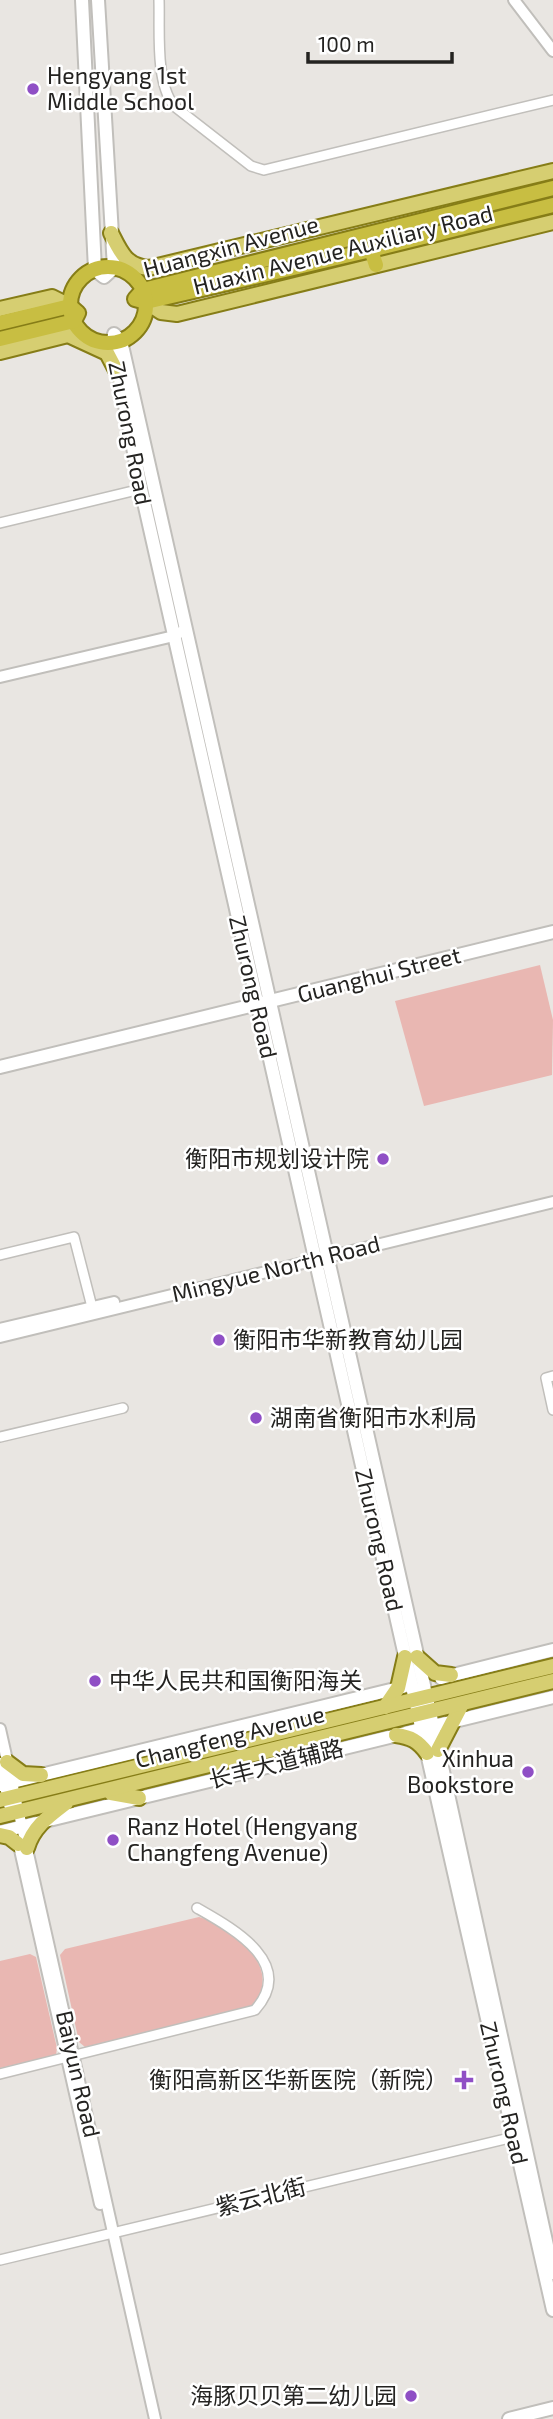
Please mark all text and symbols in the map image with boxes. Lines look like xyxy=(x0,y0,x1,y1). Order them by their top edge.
scale bar xyxy=(308,21,452,65)
text: 100 m xyxy=(318,31,375,56)
place label: Hengyang 1st Middle School xyxy=(47,61,194,115)
marker: Hengyang 1st Middle School xyxy=(25,81,41,97)
street label: Huaxin Avenue Auxiliary Road xyxy=(190,198,496,300)
street label: Huangxin Avenue xyxy=(140,209,321,283)
street label: Zhurong Road xyxy=(103,359,159,507)
street label: Zhurong Road xyxy=(224,913,284,1061)
street label: Guanghui Street xyxy=(294,940,464,1008)
place label: 衡阳市规划设计院 xyxy=(185,1144,369,1172)
marker: 衡阳市规划设计院 xyxy=(375,1151,391,1167)
street label: Mingyue North Road xyxy=(169,1229,383,1307)
place label: 衡阳市华新教育幼儿园 xyxy=(233,1325,463,1353)
marker: 衡阳市华新教育幼儿园 xyxy=(211,1332,227,1348)
place label: 湖南省衡阳市水利局 xyxy=(270,1403,477,1431)
marker: 湖南省衡阳市水利局 xyxy=(248,1410,264,1426)
street label: Zhurong Road xyxy=(350,1466,410,1614)
place label: 中华人民共和国衡阳海关 xyxy=(109,1666,362,1694)
marker: 中华人民共和国衡阳海关 xyxy=(87,1673,103,1689)
street label: Changfeng Avenue xyxy=(132,1699,327,1773)
street label: 长丰大道辅路 xyxy=(205,1733,346,1793)
place label: Xinhua Bookstore xyxy=(407,1744,514,1798)
marker: Xinhua Bookstore xyxy=(520,1764,536,1780)
place label: Ranz Hotel (Hengyang Changfeng Avenue) xyxy=(127,1812,358,1866)
marker: Ranz Hotel (Hengyang Changfeng Avenue) xyxy=(105,1832,121,1848)
street label: Baiyun Road xyxy=(51,2008,107,2140)
street label: Zhurong Road xyxy=(475,2019,535,2167)
place label: 衡阳高新区华新医院（新院） xyxy=(149,2065,448,2093)
marker: 衡阳高新区华新医院（新院） xyxy=(454,2070,474,2090)
street label: 紫云北街 xyxy=(213,2171,309,2221)
place label: 海豚贝贝第二幼儿园 xyxy=(190,2381,397,2409)
marker: 海豚贝贝第二幼儿园 xyxy=(403,2388,419,2404)

